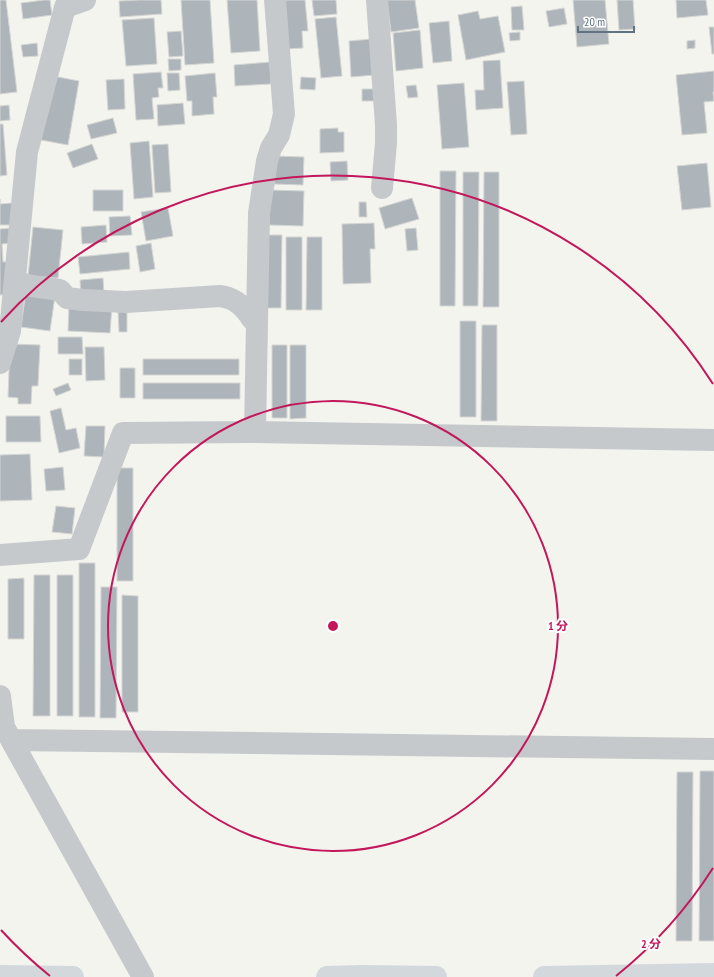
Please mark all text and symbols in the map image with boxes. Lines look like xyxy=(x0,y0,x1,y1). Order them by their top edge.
scale bar xyxy=(578,8,634,34)
text: 20 m xyxy=(584,14,605,29)
text: 1 分 xyxy=(548,618,568,633)
centre of rings xyxy=(326,619,340,633)
text: 2 分 xyxy=(641,936,661,951)

